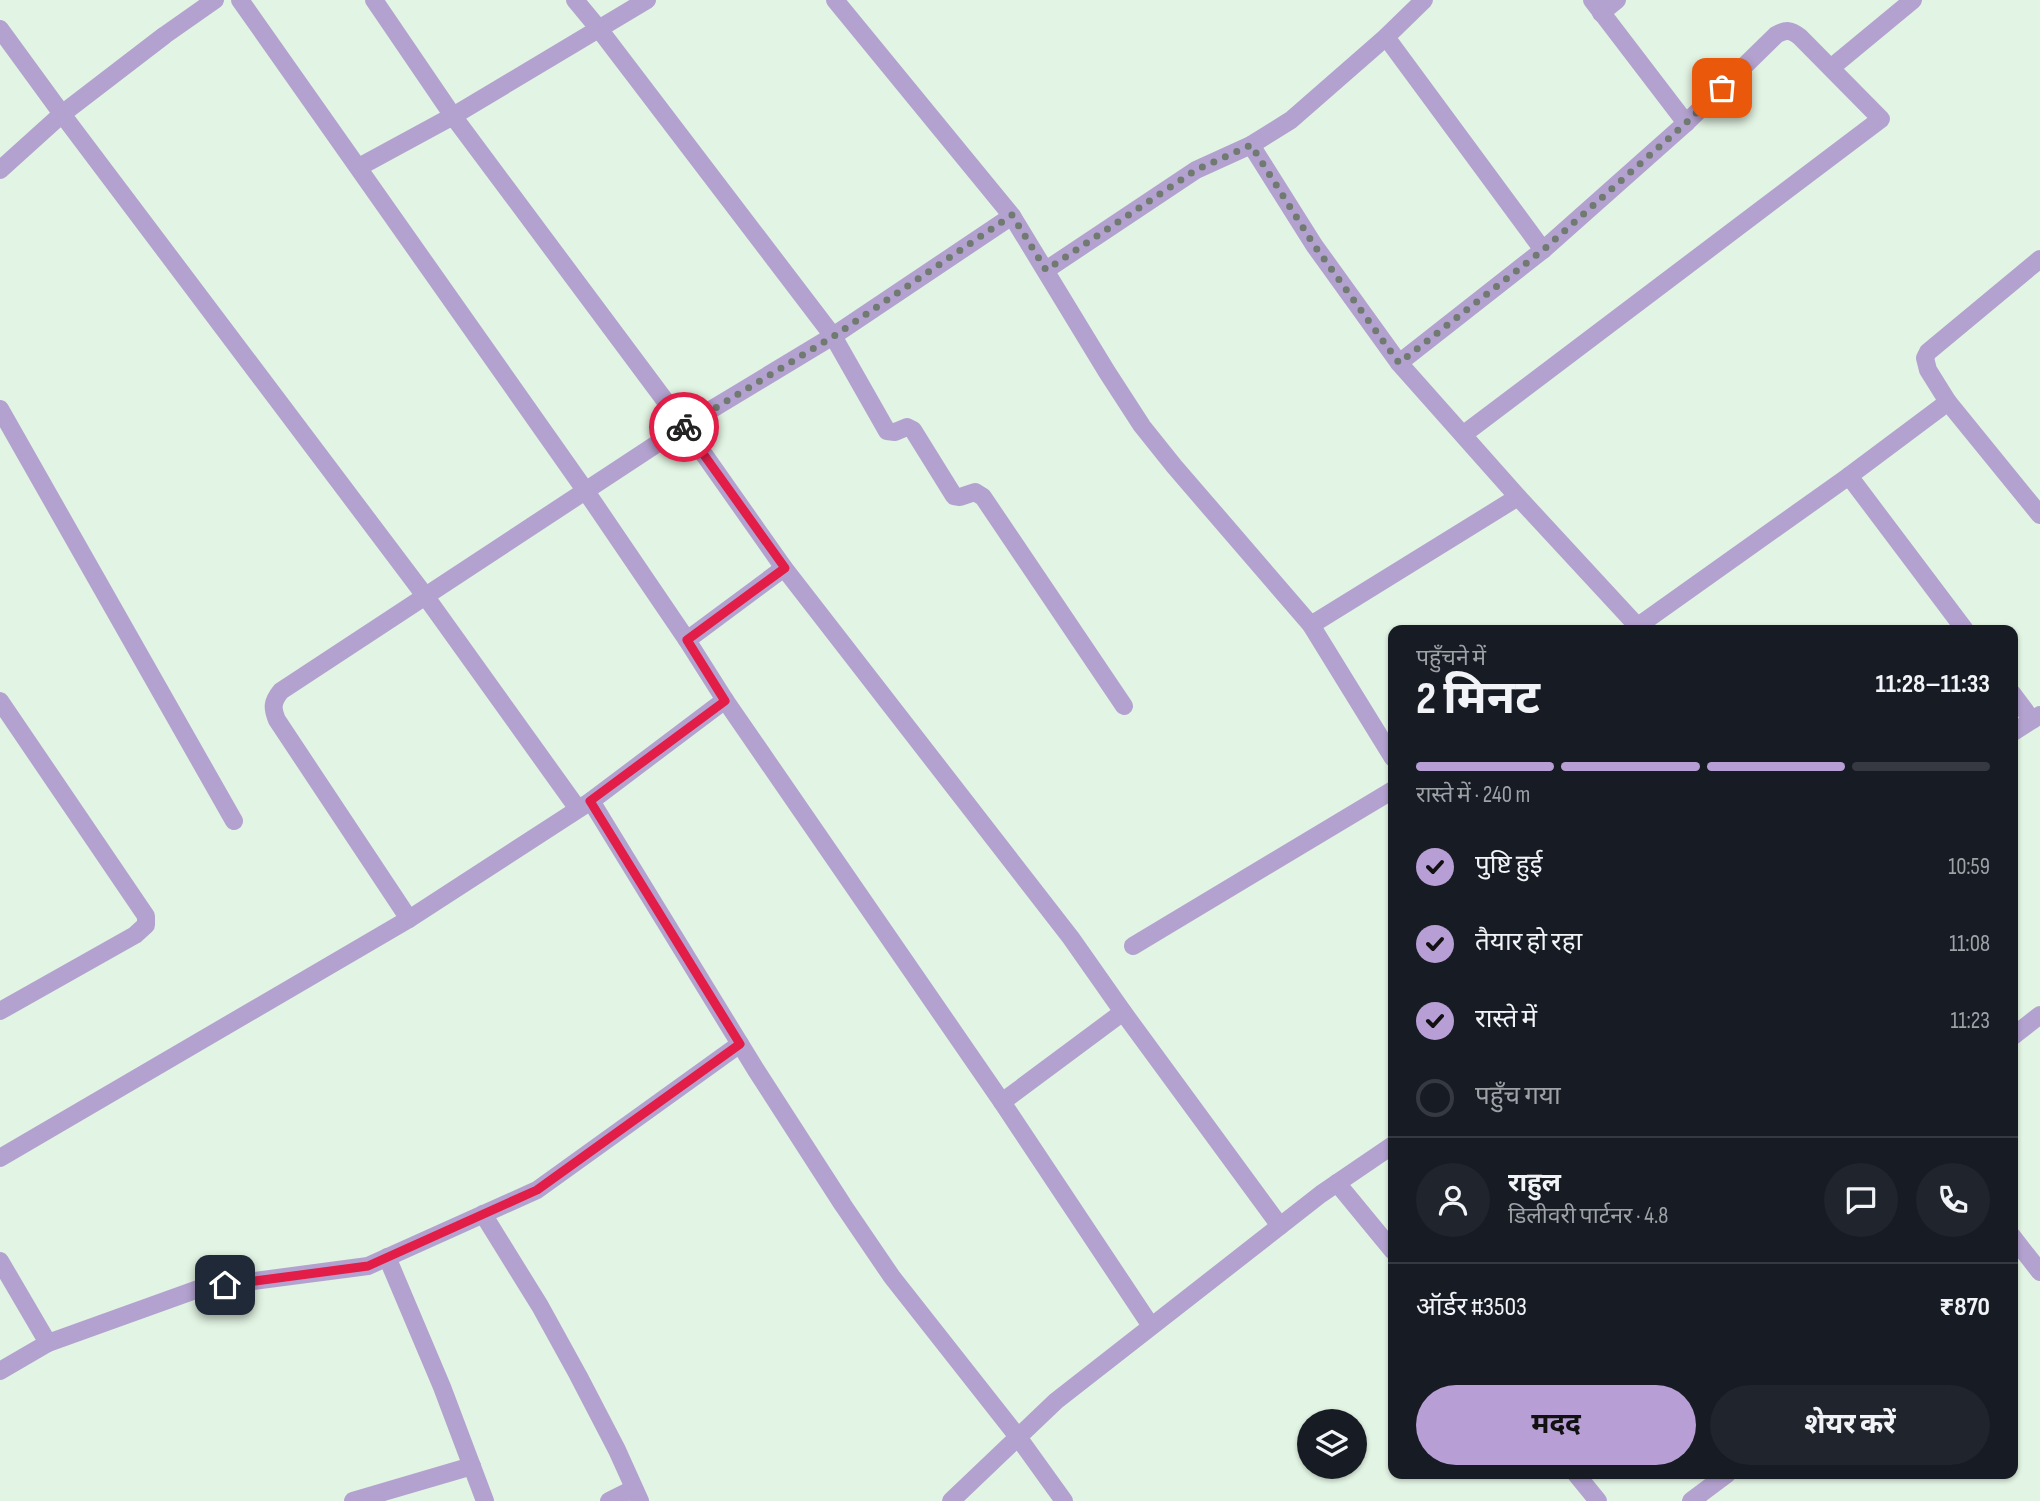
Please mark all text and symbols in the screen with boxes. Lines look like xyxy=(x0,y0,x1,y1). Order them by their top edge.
pin xyxy=(1692,58,1752,118)
icon: bag xyxy=(1703,69,1741,107)
courier xyxy=(649,392,719,462)
icon: bike xyxy=(665,408,703,446)
text: पहुँचने में xyxy=(1416,644,1486,672)
text: 11:28–11:33 xyxy=(1876,669,1990,700)
text: 2 मिनट xyxy=(1416,672,1540,727)
text: रास्ते में · 240 m xyxy=(1416,781,1530,809)
icon: check xyxy=(1416,848,1454,886)
text: पुष्टि हुई xyxy=(1475,850,1542,881)
text: 10:59 xyxy=(1948,853,1990,881)
icon: check xyxy=(1416,925,1454,963)
text: तैयार हो रहा xyxy=(1475,927,1582,958)
text: 11:08 xyxy=(1949,930,1990,958)
icon: check xyxy=(1416,1002,1454,1040)
text: रास्ते में xyxy=(1475,1004,1537,1035)
text: 11:23 xyxy=(1950,1007,1990,1035)
text: पहुँच गया xyxy=(1475,1081,1561,1112)
button: person xyxy=(1416,1163,1490,1237)
button: chat xyxy=(1824,1163,1898,1237)
button: phone xyxy=(1916,1163,1990,1237)
text: राहुल xyxy=(1508,1168,1561,1199)
text: डिलीवरी पार्टनर · 4.8 xyxy=(1508,1202,1668,1230)
pin xyxy=(195,1255,255,1315)
icon: home xyxy=(206,1266,244,1304)
text: ऑर्डर #3503 xyxy=(1416,1292,1527,1323)
text: ₹870 xyxy=(1939,1292,1990,1323)
button: मदद xyxy=(1416,1385,1696,1465)
button: शेयर करें xyxy=(1710,1385,1990,1465)
map controls xyxy=(1297,1409,1367,1479)
button: layers xyxy=(1297,1409,1367,1479)

